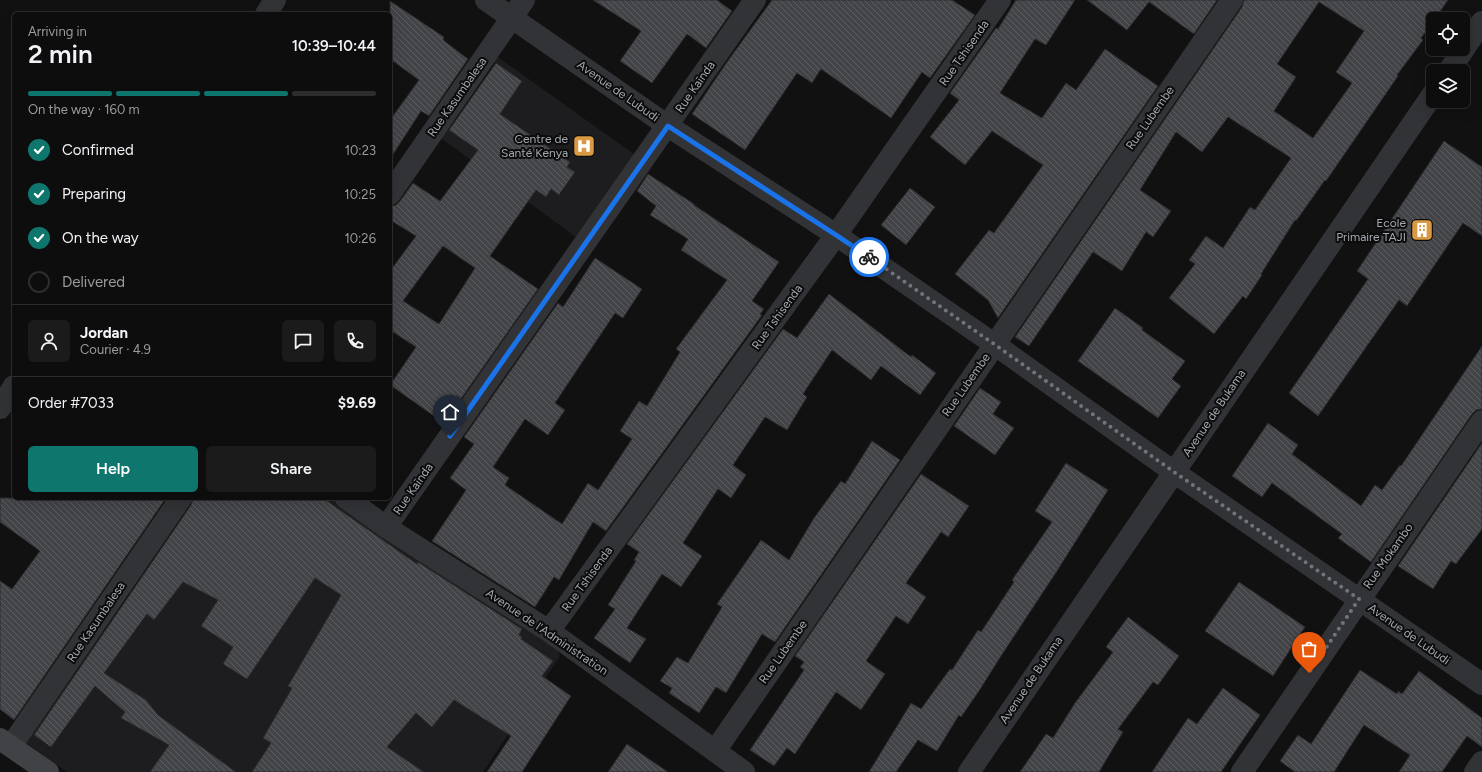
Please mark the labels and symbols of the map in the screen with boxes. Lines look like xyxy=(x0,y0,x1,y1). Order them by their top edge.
street label: Rue Tshisenda xyxy=(936,18,992,88)
street label: Rue Kasumbalesa xyxy=(424,55,490,139)
street label: Avenue de Lubudi xyxy=(574,58,662,124)
street label: Rue Kaïnda xyxy=(672,59,718,115)
street label: Rue Lubembe xyxy=(1123,83,1177,152)
place label: Centre de Santé Kenya xyxy=(501,132,568,160)
hospital icon: Centre de Santé Kenya xyxy=(571,133,597,159)
place label: Ecole Primaire TAJI xyxy=(1336,216,1406,244)
building icon: Ecole Primaire TAJI xyxy=(1409,217,1435,243)
courier xyxy=(849,237,889,277)
street label: Rue Tshisenda xyxy=(749,282,805,352)
street label: Rue Lubembe xyxy=(939,350,993,419)
street label: Avenue de Bukama xyxy=(1180,367,1248,459)
pin xyxy=(433,395,467,436)
street label: Rue Kaïnda xyxy=(390,461,436,517)
street label: Rue Mokambo xyxy=(1360,520,1416,591)
street label: Rue Tshisenda xyxy=(559,544,615,614)
street label: Rue Kasumbalesa xyxy=(64,579,128,665)
street label: Avenue de l'Administration xyxy=(483,586,611,678)
street label: Avenue de Lubudi xyxy=(1365,601,1453,667)
street label: Rue Lubembe xyxy=(756,617,810,686)
pin xyxy=(1292,632,1326,673)
street label: Avenue de Bukama xyxy=(997,634,1065,726)

